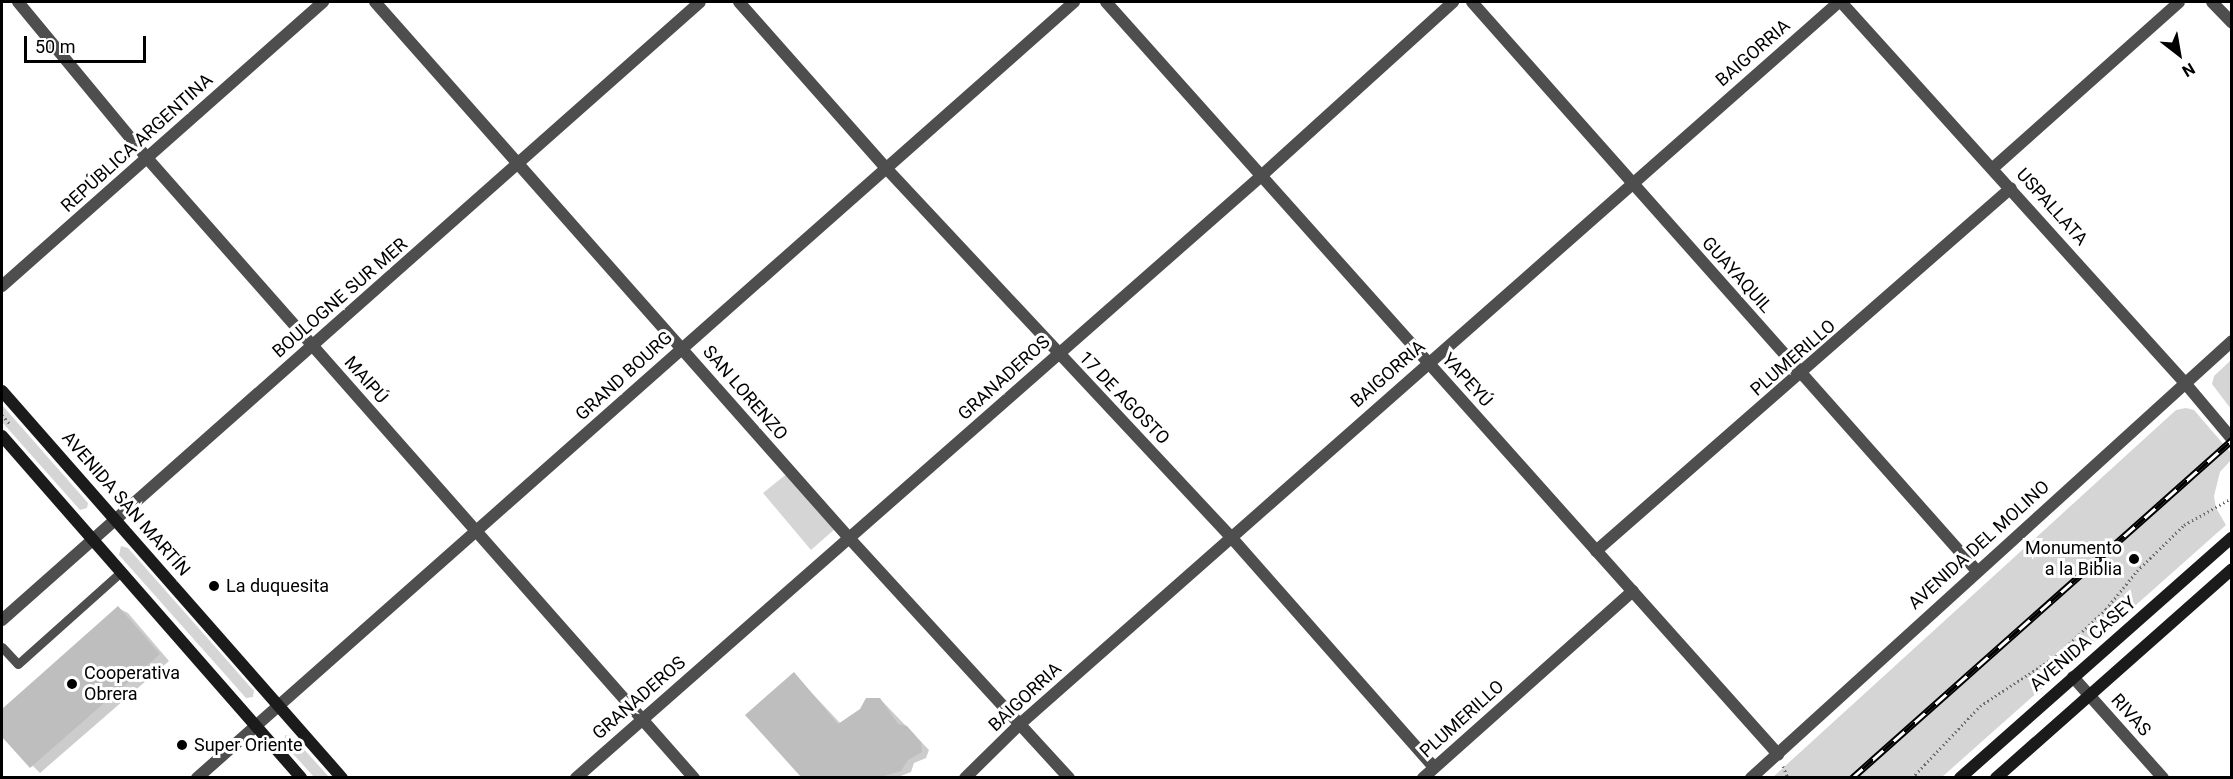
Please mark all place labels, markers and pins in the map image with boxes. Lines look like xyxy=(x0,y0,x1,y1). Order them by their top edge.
place label: Monumento a la Biblia xyxy=(2025,538,2122,580)
marker: Monumento a la Biblia xyxy=(2127,552,2141,566)
place label: La duquesita xyxy=(226,575,329,597)
marker: La duquesita xyxy=(207,579,221,593)
place label: Cooperativa Obrera xyxy=(84,663,180,706)
marker: Cooperativa Obrera xyxy=(65,677,79,691)
place label: Super Oriente xyxy=(194,734,303,756)
marker: Super Oriente xyxy=(175,738,189,752)

